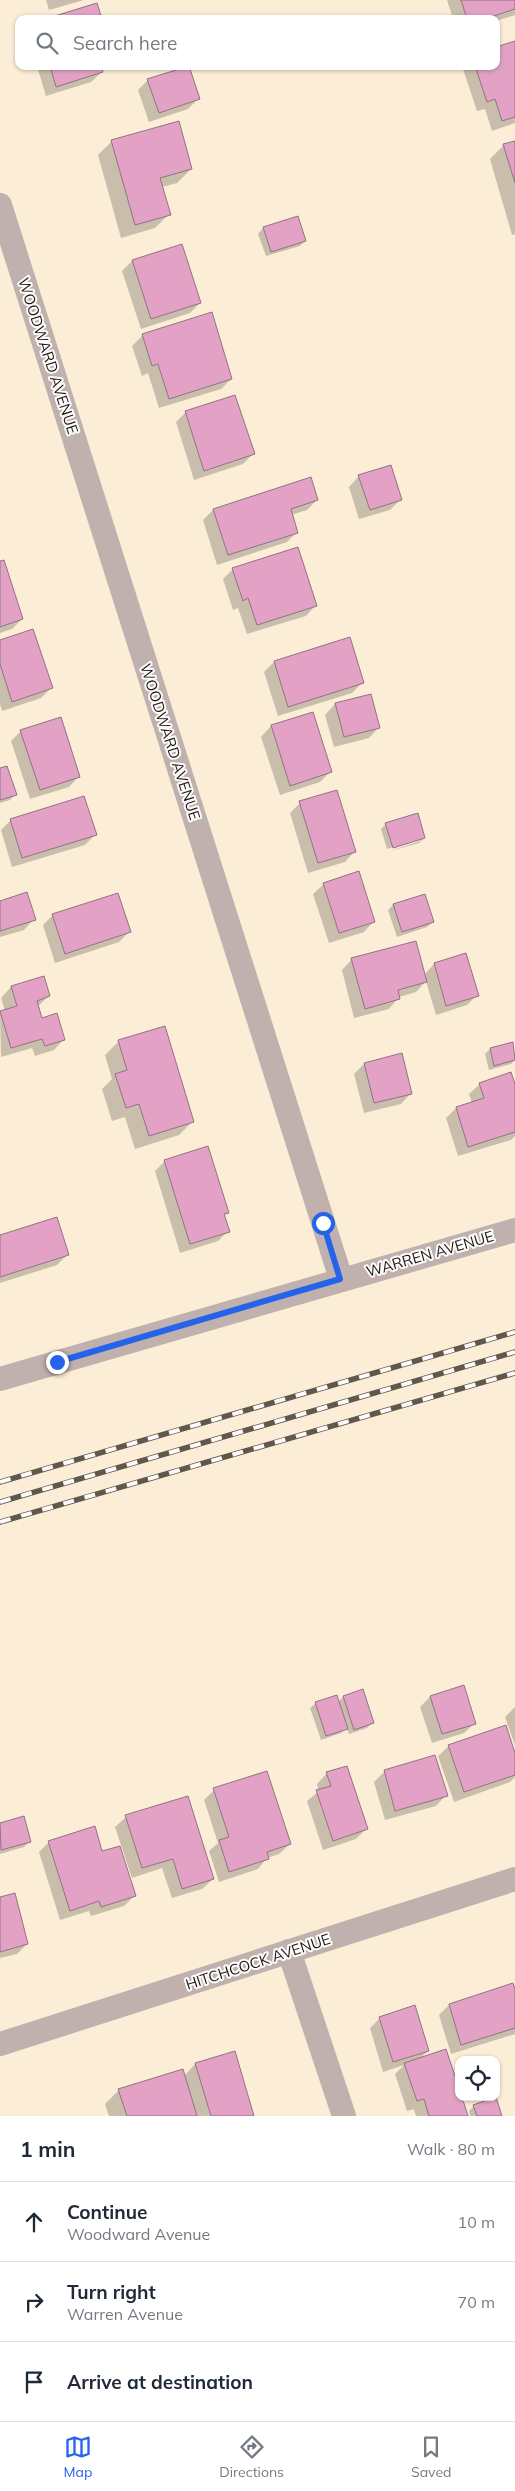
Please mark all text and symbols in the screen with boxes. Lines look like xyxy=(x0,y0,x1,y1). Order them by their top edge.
search box xyxy=(15,15,500,70)
icon: search xyxy=(33,29,61,57)
text: Search here xyxy=(73,31,177,55)
street label: WOODWARD AVENUE xyxy=(14,275,83,437)
street label: WOODWARD AVENUE xyxy=(136,661,205,823)
route start xyxy=(312,1212,335,1235)
street label: WARREN AVENUE xyxy=(364,1226,496,1281)
route end xyxy=(46,1351,69,1374)
street label: HITCHCOCK AVENUE xyxy=(183,1929,333,1994)
map controls xyxy=(455,2056,500,2101)
button: locate xyxy=(455,2056,500,2101)
text: 1 min xyxy=(20,2136,75,2162)
text: Walk · 80 m xyxy=(407,2139,495,2159)
text: Continue xyxy=(67,2200,147,2224)
icon: ahead xyxy=(20,2208,48,2236)
text: 10 m xyxy=(458,2212,495,2232)
text: Woodward Avenue xyxy=(67,2224,210,2244)
text: Turn right xyxy=(67,2280,156,2304)
icon: right xyxy=(20,2288,48,2316)
text: 70 m xyxy=(458,2292,495,2312)
text: Warren Avenue xyxy=(67,2304,183,2324)
icon: arrive xyxy=(20,2368,48,2396)
text: Arrive at destination xyxy=(67,2370,253,2394)
tab: Map xyxy=(64,2433,92,2481)
tab: Directions xyxy=(219,2433,284,2481)
tab: Saved xyxy=(411,2433,451,2481)

